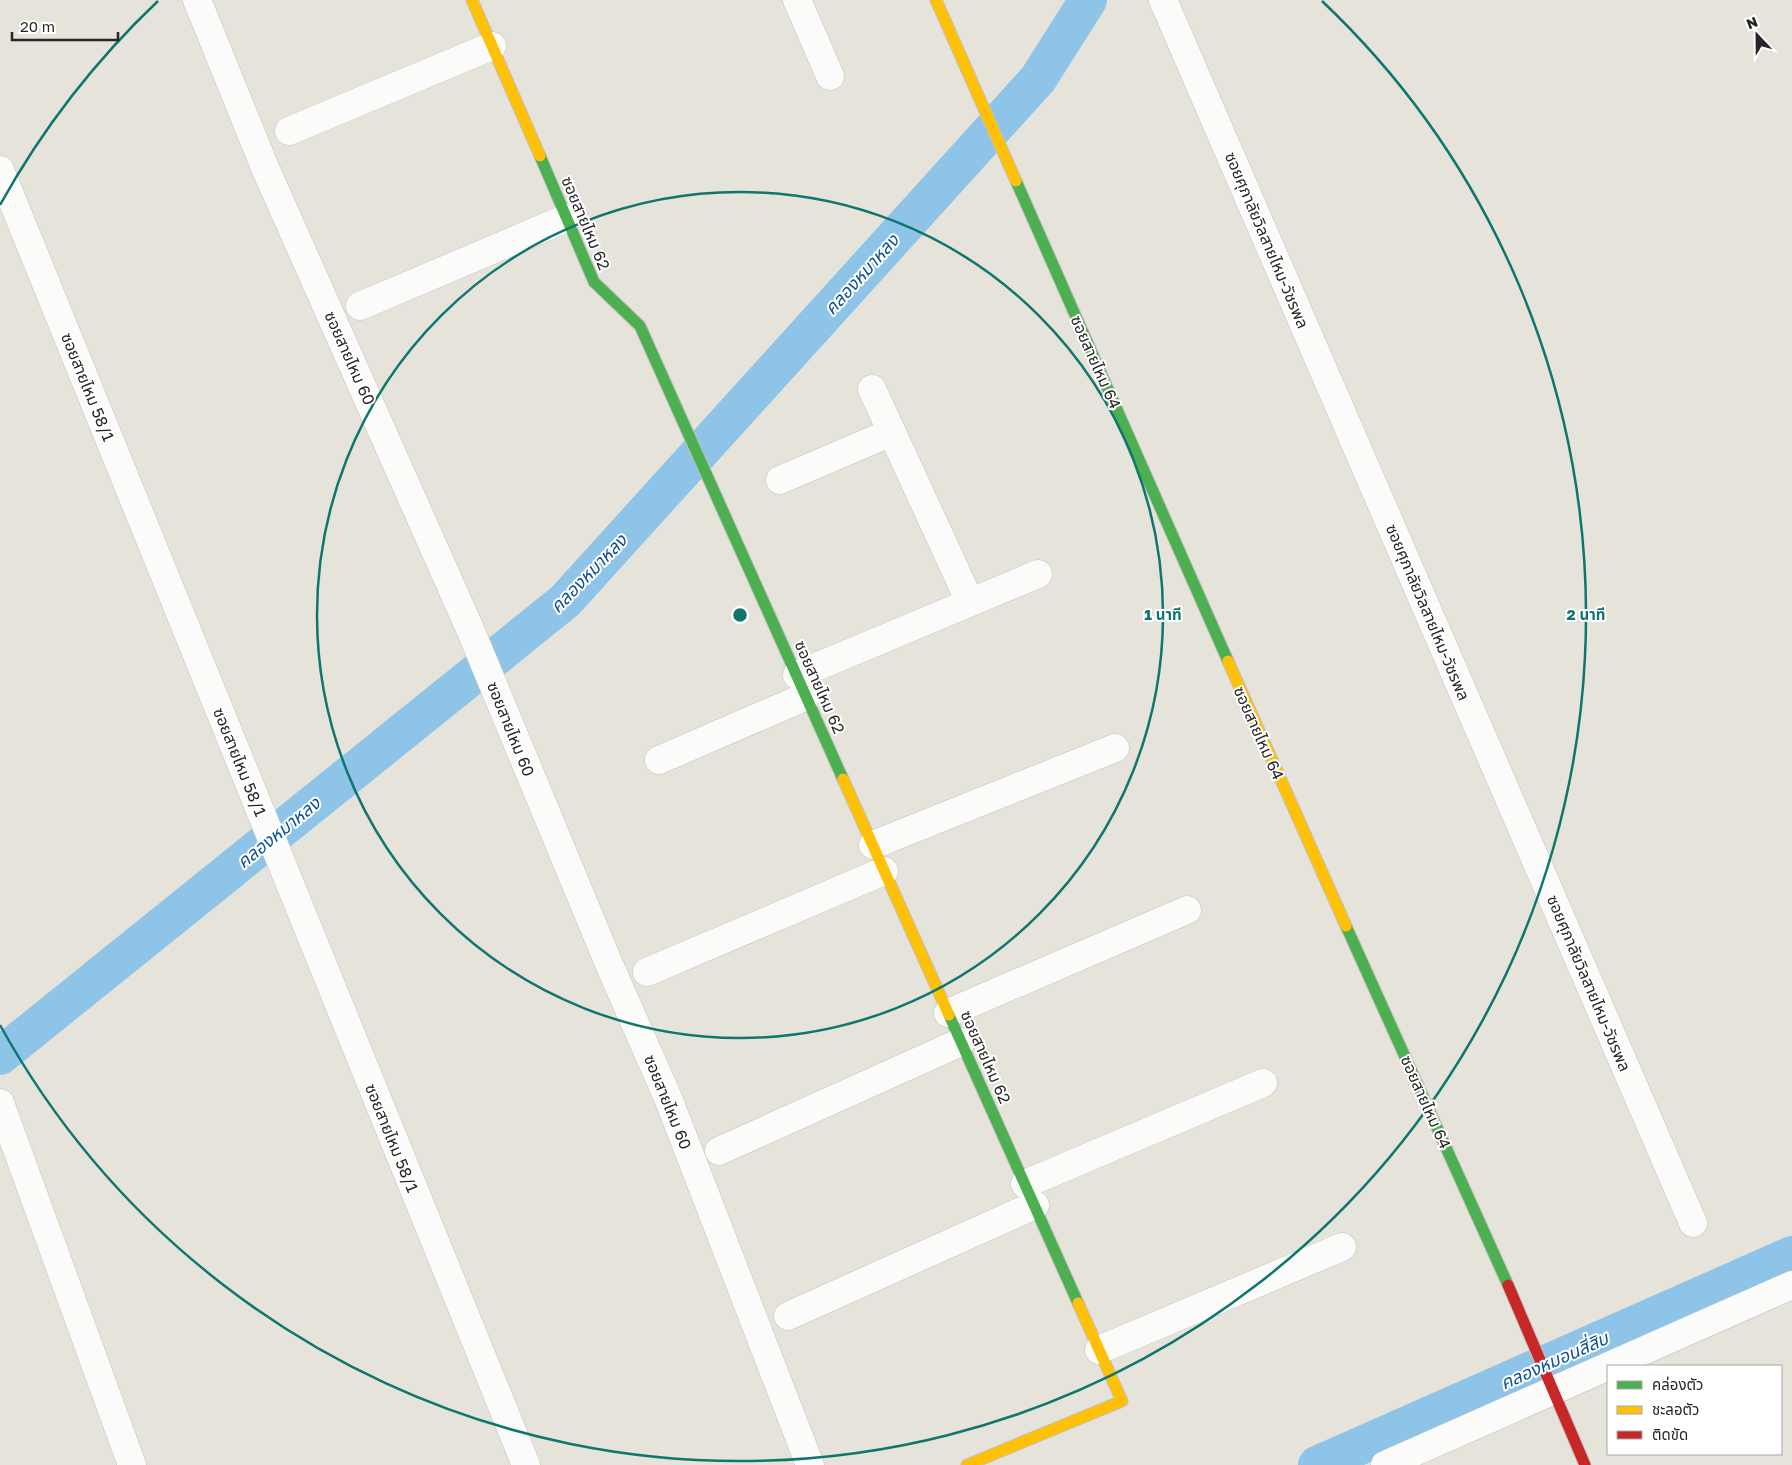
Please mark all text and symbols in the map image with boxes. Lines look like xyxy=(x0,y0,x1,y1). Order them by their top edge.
scale bar xyxy=(12,10,119,42)
north arrow xyxy=(1732,10,1782,60)
text: N xyxy=(1744,13,1760,32)
text: 20 m xyxy=(20,17,55,35)
street label: ซอยศุภาลัยวิลสายไหม-วัชรพล xyxy=(1221,149,1313,331)
street label: ซอยสายไหม 62 xyxy=(557,173,615,273)
water label: คลองหมาหลง xyxy=(819,228,904,319)
street label: ซอยสายไหม 60 xyxy=(320,308,380,408)
street label: ซอยสายไหม 64 xyxy=(1066,312,1126,412)
street label: ซอยสายไหม 58/1 xyxy=(57,330,119,444)
street label: ซอยศุภาลัยวิลสายไหม-วัชรพล xyxy=(1382,521,1474,703)
water label: คลองหมาหลง xyxy=(545,528,632,617)
text: 1 นาที xyxy=(1144,605,1182,623)
text: 2 นาที xyxy=(1567,605,1605,623)
centre of rings xyxy=(731,606,749,624)
street label: ซอยสายไหม 62 xyxy=(791,637,849,737)
street label: ซอยสายไหม 60 xyxy=(483,679,539,779)
street label: ซอยสายไหม 64 xyxy=(1229,683,1289,783)
street label: ซอยสายไหม 58/1 xyxy=(209,705,271,819)
water label: คลองหมาหลง xyxy=(232,791,325,872)
street label: ซอยศุภาลัยวิลสายไหม-วัชรพล xyxy=(1543,892,1635,1074)
street label: ซอยสายไหม 62 xyxy=(957,1007,1015,1107)
street label: ซอยสายไหม 60 xyxy=(640,1052,696,1152)
street label: ซอยสายไหม 64 xyxy=(1396,1052,1456,1152)
street label: ซอยสายไหม 58/1 xyxy=(361,1081,423,1195)
water label: คลองหมอนสี่สิบ xyxy=(1496,1325,1612,1394)
legend xyxy=(1607,1365,1782,1455)
text: คล่องตัว xyxy=(1652,1375,1703,1393)
text: ชะลอตัว xyxy=(1652,1400,1699,1418)
text: ติดขัด xyxy=(1652,1425,1688,1443)

